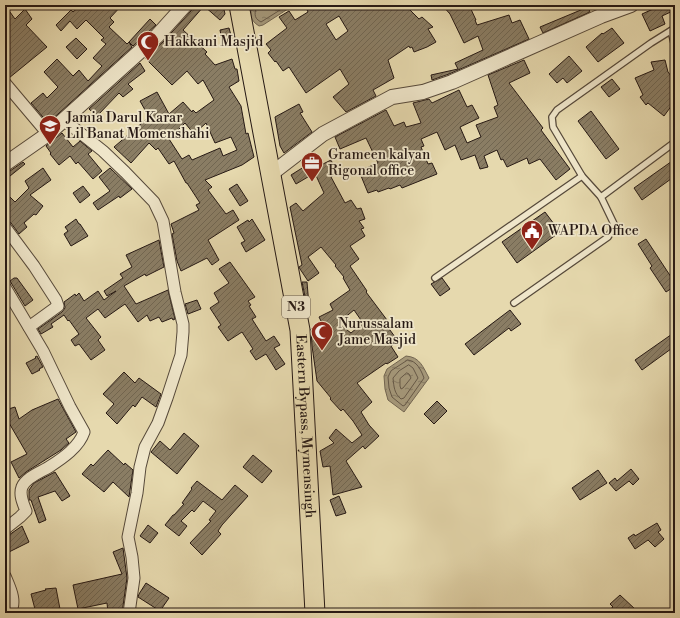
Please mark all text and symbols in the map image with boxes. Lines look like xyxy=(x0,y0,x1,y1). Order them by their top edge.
mosque icon: Hakkani Masjid xyxy=(135,29,161,62)
place label: Hakkani Masjid xyxy=(164,33,263,51)
place label: Jamia Darul Karar Lil Banat Momenshahi xyxy=(65,109,210,143)
school or university icon: Jamia Darul Karar Lil Banat Momenshahi xyxy=(37,113,63,146)
place label: Grameen kalyan Rigonal office xyxy=(328,146,431,180)
office icon: Grameen kalyan Rigonal office xyxy=(299,150,325,183)
public building icon: WAPDA Office xyxy=(519,218,545,251)
place label: WAPDA Office xyxy=(547,222,639,240)
road number: N3 xyxy=(282,296,310,318)
place label: Nurussalam Jame Masjid xyxy=(337,315,416,349)
mosque icon: Nurussalam Jame Masjid xyxy=(309,319,335,352)
street label: Eastern Bypass, Mymensingh xyxy=(291,334,319,519)

